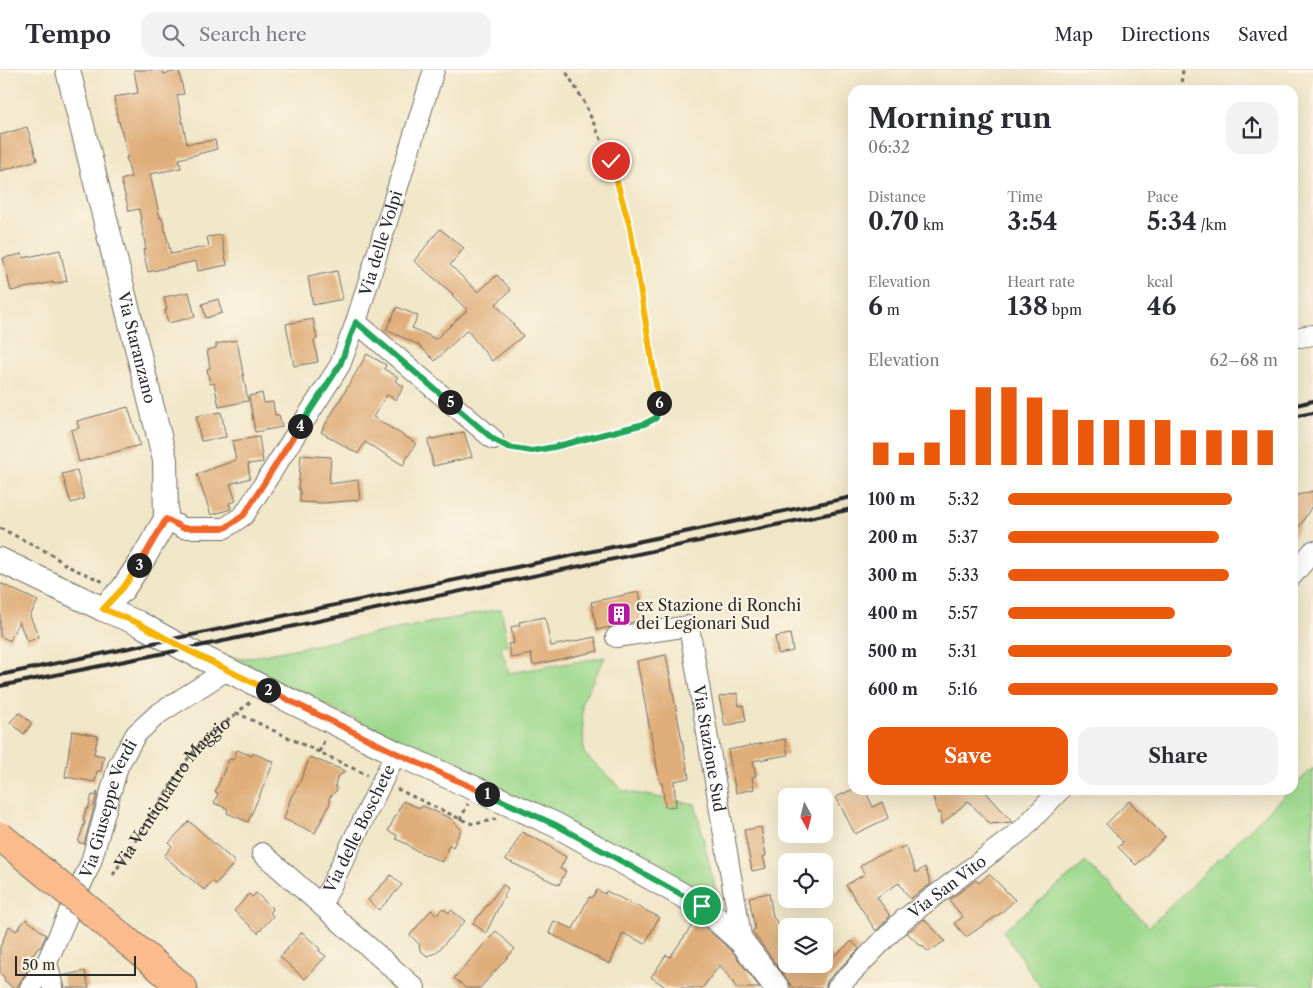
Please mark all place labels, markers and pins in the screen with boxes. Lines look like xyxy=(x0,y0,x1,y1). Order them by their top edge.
pin xyxy=(590,140,632,182)
pin: 5 xyxy=(438,390,462,414)
pin: 6 xyxy=(646,390,672,416)
pin: 4 xyxy=(288,414,312,438)
pin: 3 xyxy=(126,552,152,578)
place label: ex Stazione di Ronchi dei Legionari Sud xyxy=(636,595,801,633)
building icon: ex Stazione di Ronchi dei Legionari Sud xyxy=(606,601,632,627)
pin: 2 xyxy=(256,678,280,702)
pin: 1 xyxy=(474,782,500,806)
pin xyxy=(681,885,723,927)

